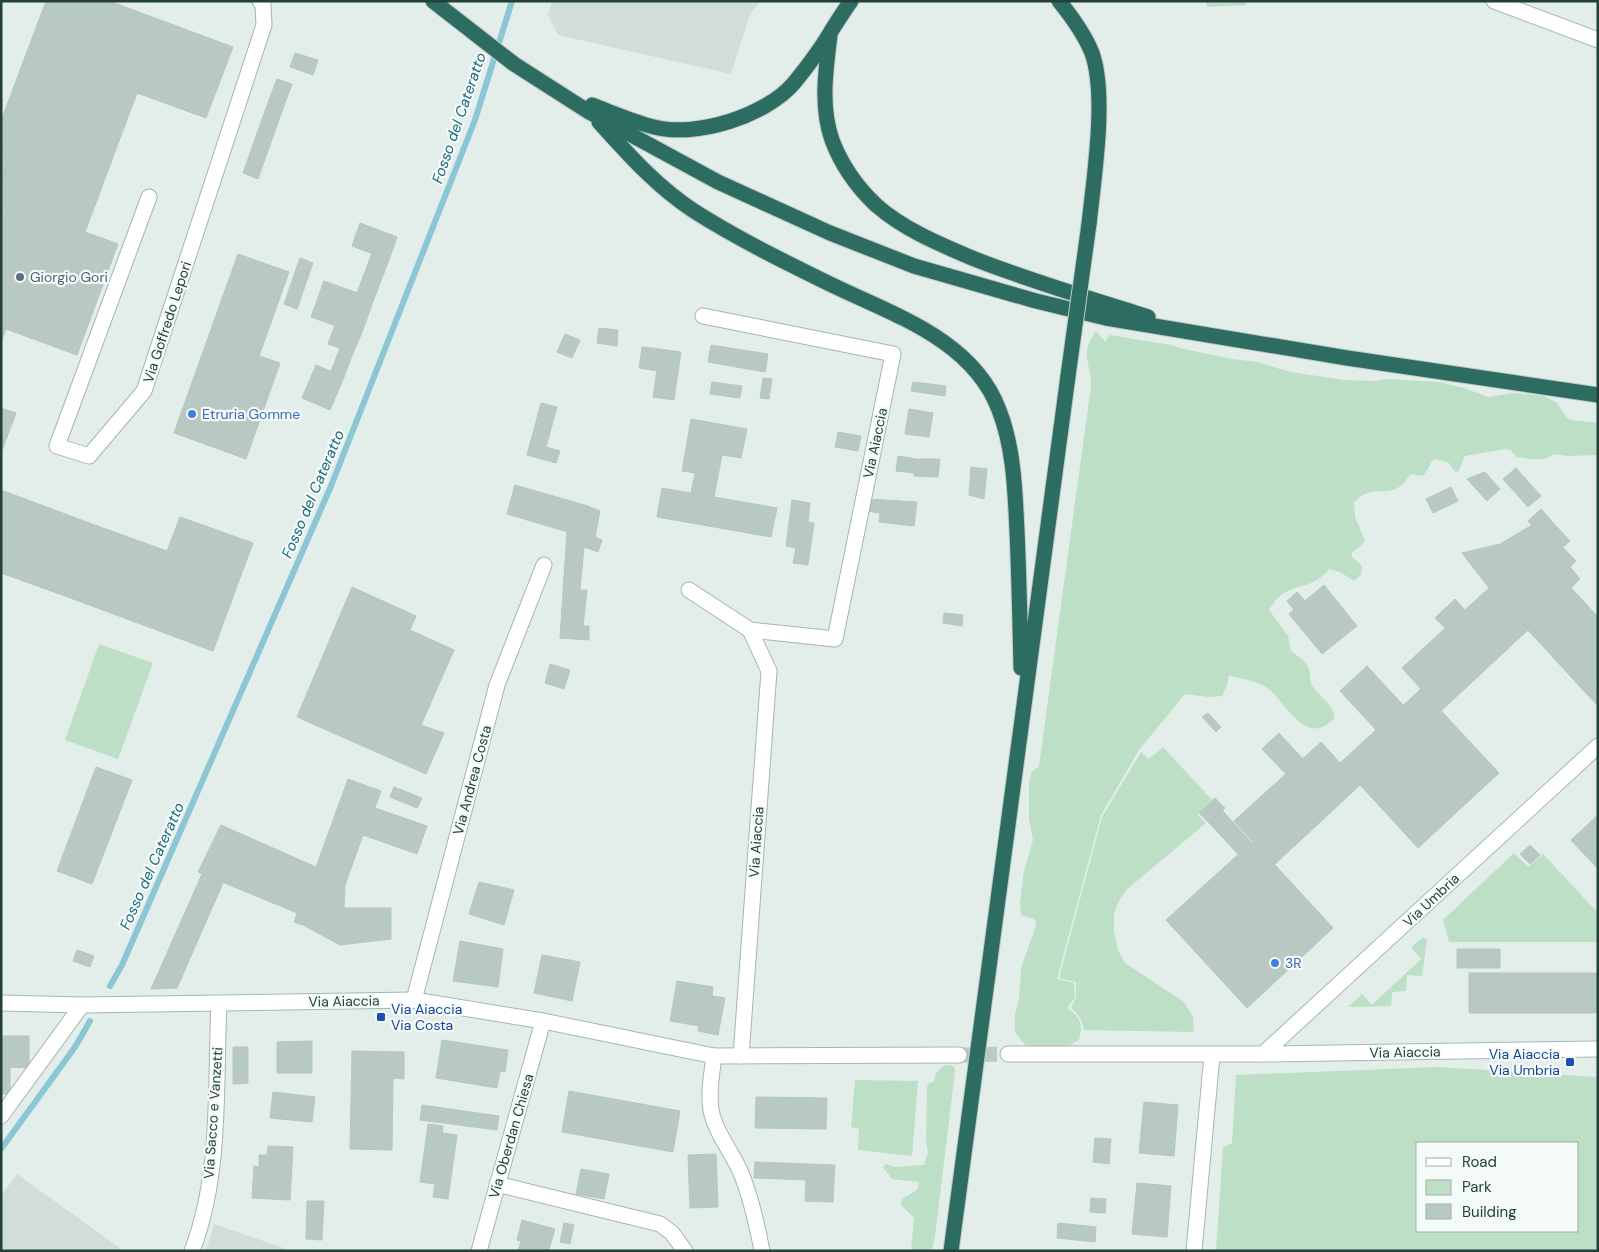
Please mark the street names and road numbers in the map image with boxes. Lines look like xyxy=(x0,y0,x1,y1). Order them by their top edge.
street label: Via Goffredo Lepori xyxy=(139,259,195,385)
street label: Via Aiaccia xyxy=(859,406,891,480)
street label: Via Andrea Costa xyxy=(449,723,495,837)
street label: Via Aiaccia xyxy=(745,806,767,878)
street label: Via Umbria xyxy=(1399,869,1463,931)
street label: Via Aiaccia xyxy=(308,991,380,1011)
street label: Via Aiaccia xyxy=(1369,1042,1441,1062)
street label: Via Sacco e Vanzetti xyxy=(199,1046,227,1180)
street label: Via Oberdan Chiesa xyxy=(485,1072,537,1200)

